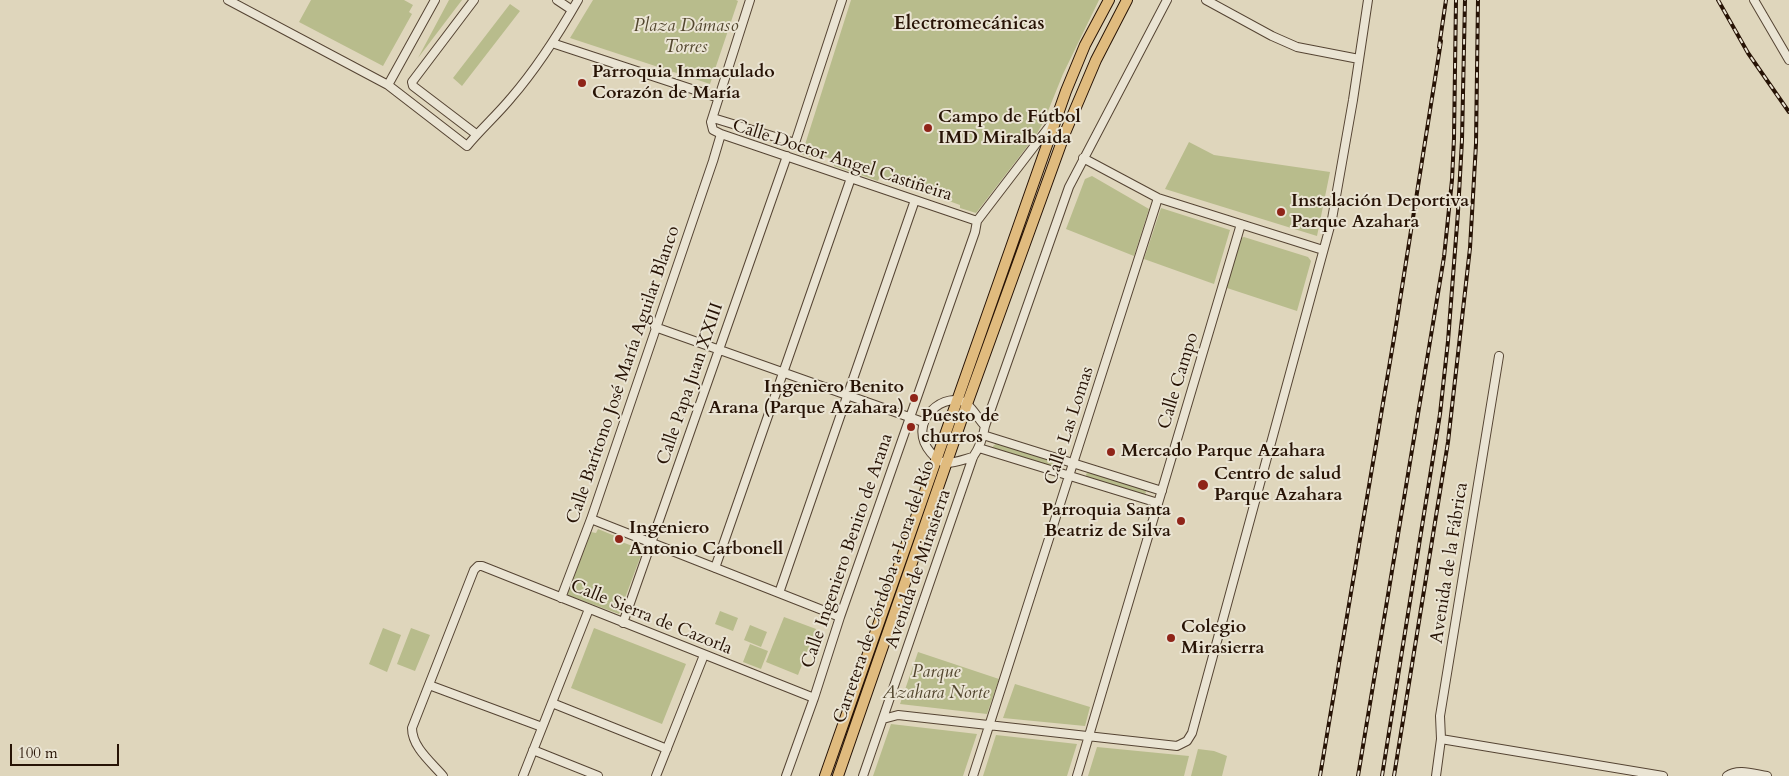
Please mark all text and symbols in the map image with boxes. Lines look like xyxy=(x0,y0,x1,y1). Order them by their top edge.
district label: Electromecánicas xyxy=(894,14,1044,36)
park label: Plaza Dámaso Torres xyxy=(633,16,739,58)
place label: Parroquia Inmaculado Corazón de María xyxy=(592,62,775,104)
marker: Parroquia Inmaculado Corazón de María xyxy=(576,77,588,89)
place label: Campo de Fútbol IMD Miralbaida xyxy=(938,107,1081,150)
street label: Calle Doctor Angel Castiñeira xyxy=(729,115,955,207)
marker: Campo de Fútbol IMD Miralbaida xyxy=(922,122,934,134)
place label: Instalación Deportiva Parque Azahara xyxy=(1291,191,1469,233)
marker: Instalación Deportiva Parque Azahara xyxy=(1275,206,1287,218)
street label: Calle Barítono José María Aguilar Blanco xyxy=(563,223,685,527)
street label: Calle Papa Juan XXIII xyxy=(653,300,729,468)
street label: Calle Campo xyxy=(1154,330,1204,432)
street label: Calle Las Lomas xyxy=(1041,364,1099,488)
place label: Ingeniero Benito Arana (Parque Azahara) xyxy=(708,377,904,419)
marker: Ingeniero Benito Arana (Parque Azahara) xyxy=(908,392,920,404)
place label: Puesto de churros xyxy=(921,406,999,448)
marker: Puesto de churros xyxy=(905,421,917,433)
street label: Calle Ingeniero Benito de Arana xyxy=(798,431,898,671)
place label: Mercado Parque Azahara xyxy=(1121,441,1325,463)
marker: Mercado Parque Azahara xyxy=(1105,446,1117,458)
street label: Carretera de Córdoba a Lora del Río xyxy=(830,458,940,726)
place label: Centro de salud Parque Azahara xyxy=(1214,464,1342,506)
marker: Centro de salud Parque Azahara xyxy=(1196,478,1210,492)
street label: Avenida de la Fábrica xyxy=(1427,481,1473,645)
street label: Avenida de Mirasierra xyxy=(882,487,956,651)
place label: Parroquia Santa Beatriz de Silva xyxy=(1042,500,1171,542)
marker: Parroquia Santa Beatriz de Silva xyxy=(1175,515,1187,527)
place label: Ingeniero Antonio Carbonell xyxy=(629,518,783,560)
marker: Ingeniero Antonio Carbonell xyxy=(613,533,625,545)
street label: Calle Sierra de Cazorla xyxy=(567,576,735,660)
place label: Colegio Mirasierra xyxy=(1181,617,1264,660)
marker: Colegio Mirasierra xyxy=(1165,632,1177,644)
park label: Parque Azahara Norte xyxy=(882,662,990,704)
scale bar xyxy=(12,734,121,766)
text: 100 m xyxy=(18,743,58,763)

